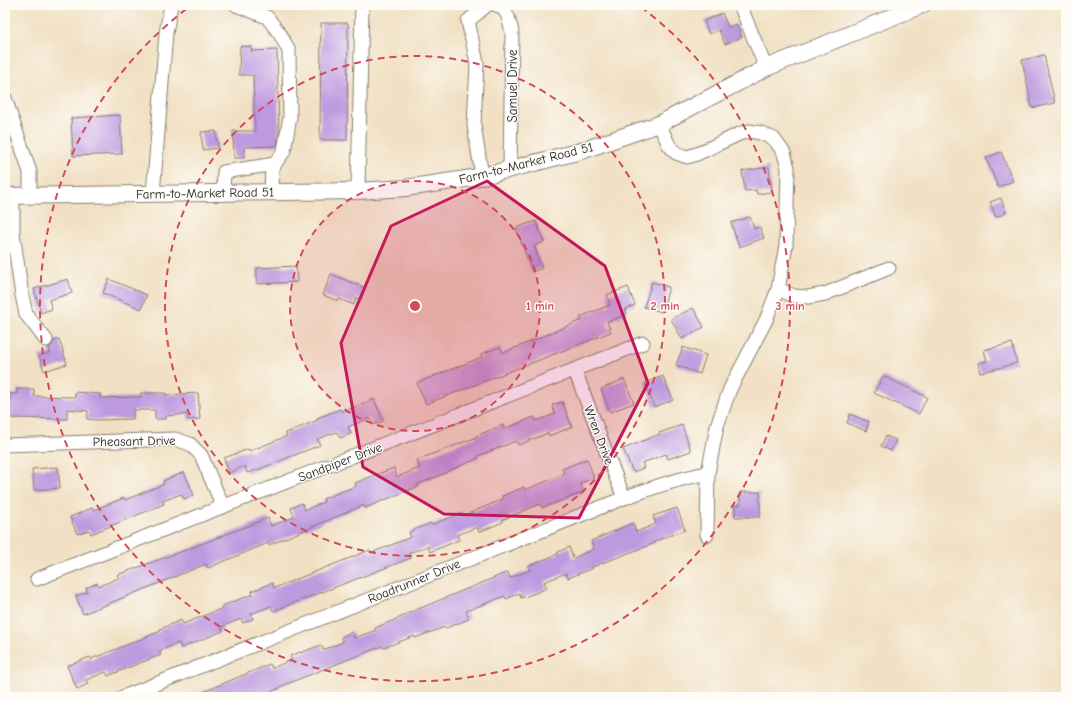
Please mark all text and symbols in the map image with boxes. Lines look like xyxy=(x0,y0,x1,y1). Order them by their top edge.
street label: Samuel Drive xyxy=(505,49,520,122)
street label: Farm-to-Market Road 51 xyxy=(457,139,595,187)
street label: Farm-to-Market Road 51 xyxy=(136,184,274,202)
centre of rings xyxy=(408,299,422,313)
text: 1 min xyxy=(526,299,554,313)
text: 2 min xyxy=(650,299,680,313)
text: 3 min xyxy=(775,299,805,313)
street label: Wren Drive xyxy=(581,403,617,467)
street label: Pheasant Drive xyxy=(92,433,176,449)
street label: Sandpiper Drive xyxy=(296,439,385,485)
street label: Roadrunner Drive xyxy=(366,555,463,606)

